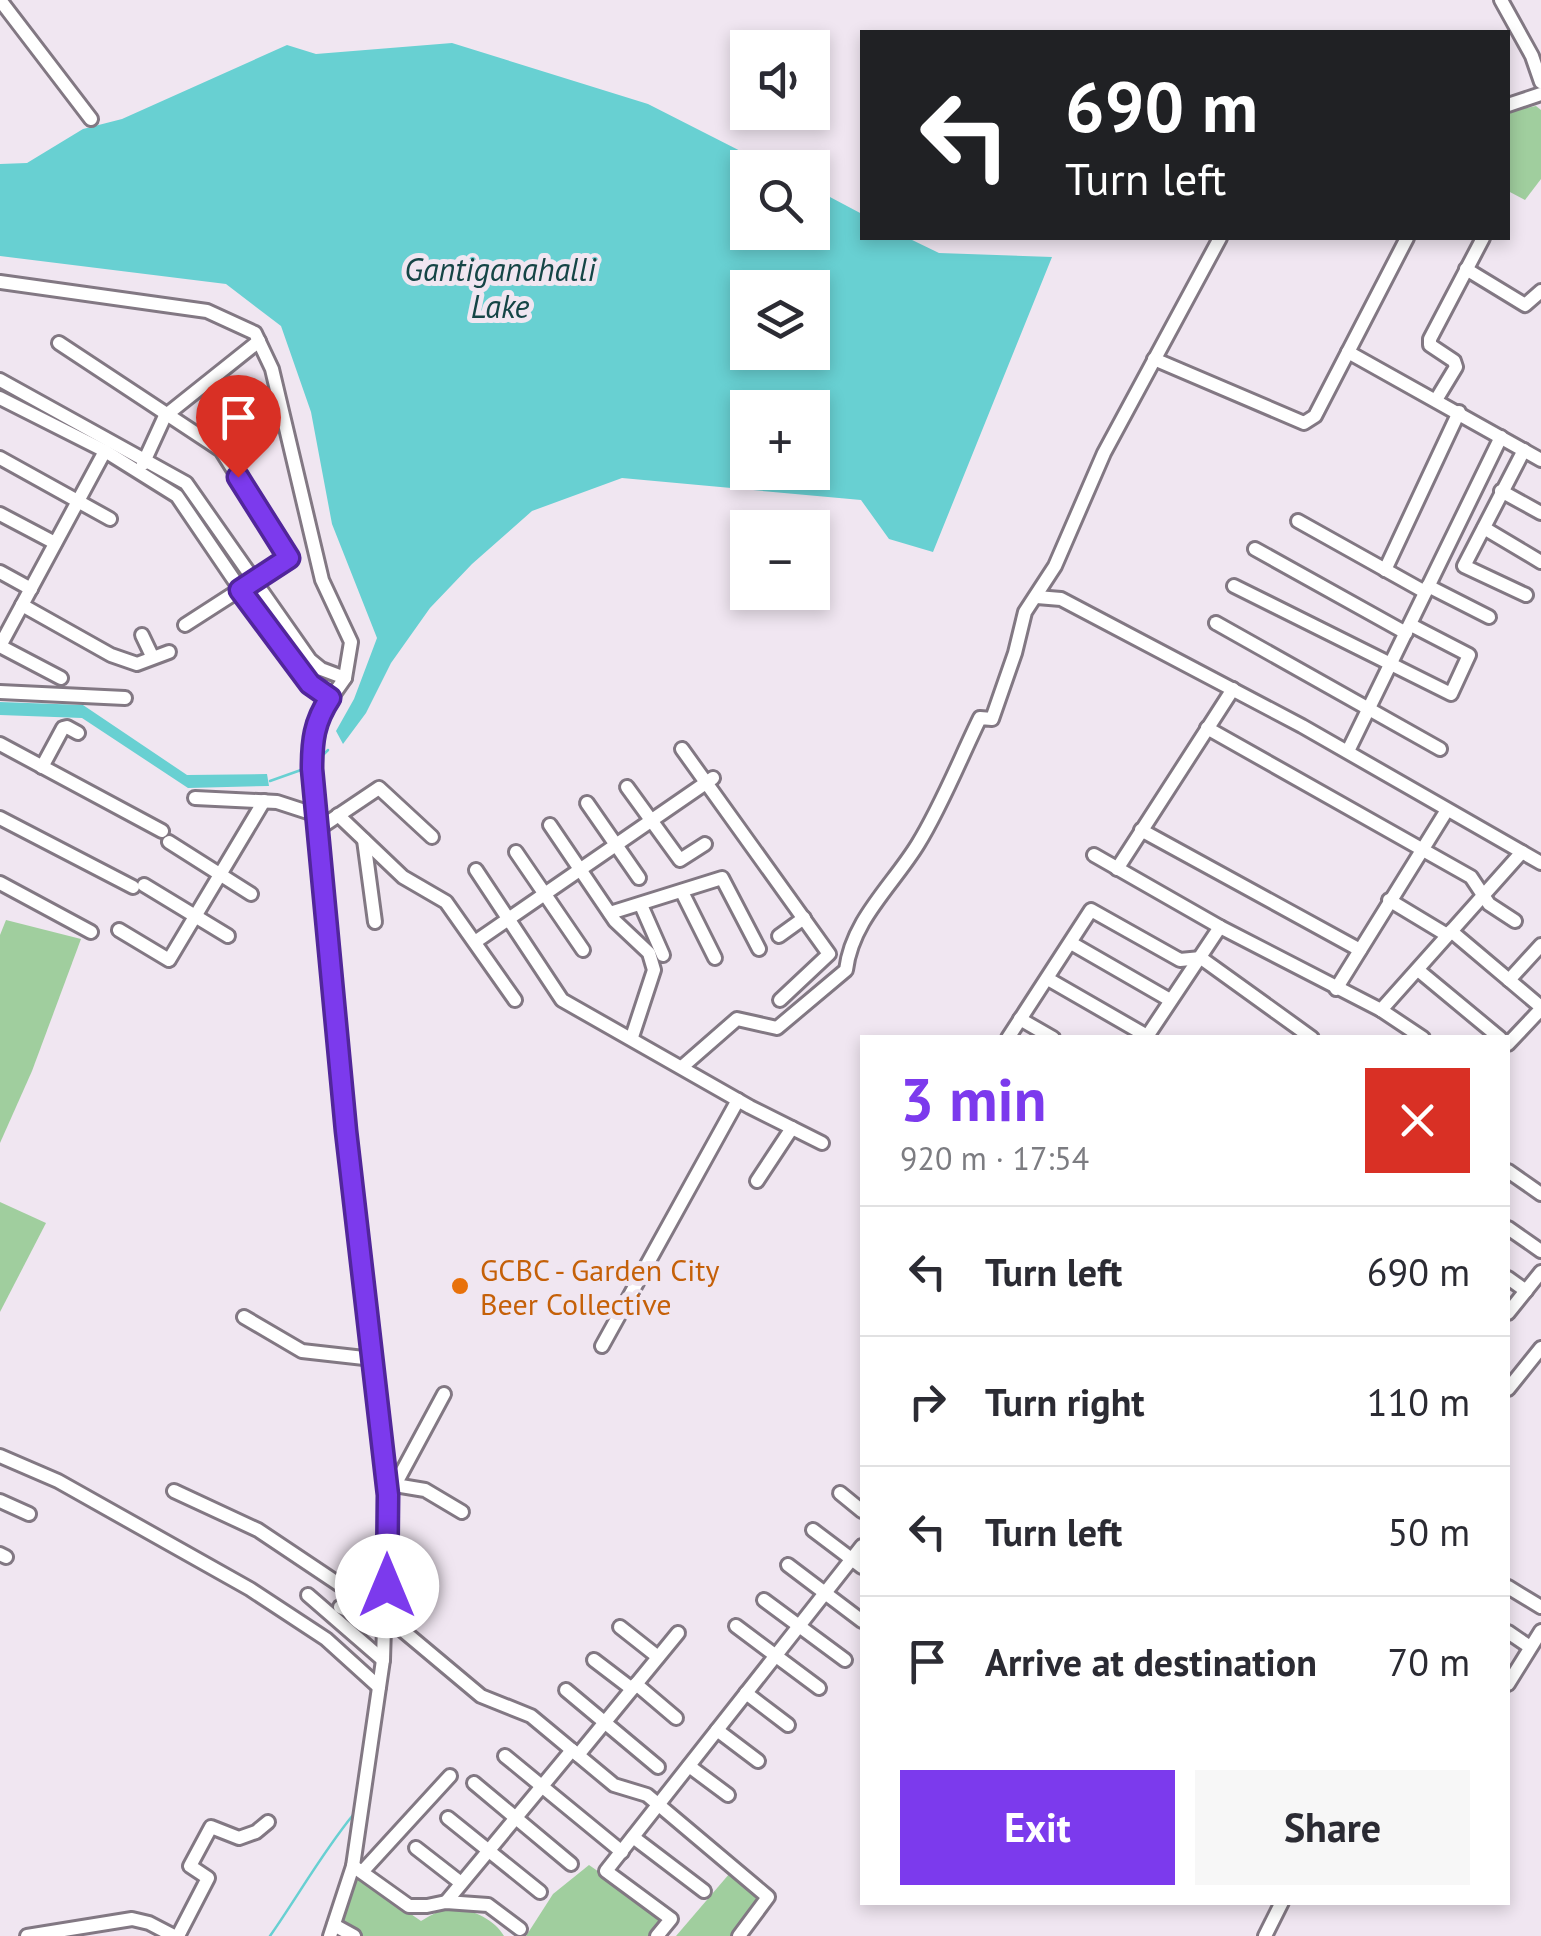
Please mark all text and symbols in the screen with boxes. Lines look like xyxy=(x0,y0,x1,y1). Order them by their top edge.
map controls xyxy=(730,30,830,610)
button: sound xyxy=(730,30,830,130)
text: 690 m xyxy=(1065,61,1258,151)
icon: left xyxy=(900,70,1030,200)
text: Turn left xyxy=(1065,149,1226,207)
button: search xyxy=(730,150,830,250)
water label: Gantiganahalli Lake xyxy=(404,248,597,327)
button: layers xyxy=(730,270,830,370)
pin xyxy=(196,375,281,478)
icon: arrive xyxy=(211,390,266,445)
button: + xyxy=(730,390,830,490)
button: − xyxy=(730,510,830,610)
text: 3 min xyxy=(900,1060,1046,1138)
button: close xyxy=(1365,1068,1470,1173)
text: 920 m · 17:54 xyxy=(900,1137,1089,1179)
icon: left xyxy=(900,1244,955,1299)
text: Turn left xyxy=(985,1247,1122,1296)
text: 690 m xyxy=(1367,1247,1470,1296)
place label: GCBC - Garden City Beer Collective xyxy=(480,1250,720,1323)
marker: GCBC - Garden City Beer Collective xyxy=(449,1275,471,1297)
icon: right xyxy=(900,1374,955,1429)
text: Turn right xyxy=(985,1377,1145,1426)
text: 110 m xyxy=(1367,1377,1470,1426)
icon: left xyxy=(900,1504,955,1559)
text: Turn left xyxy=(985,1507,1122,1556)
text: 50 m xyxy=(1388,1507,1470,1556)
position arrow xyxy=(335,1534,439,1638)
icon: arrive xyxy=(900,1634,955,1689)
text: Arrive at destination xyxy=(985,1637,1317,1686)
text: 70 m xyxy=(1388,1637,1470,1686)
button: Exit xyxy=(900,1770,1175,1885)
button: Share xyxy=(1195,1770,1470,1885)

